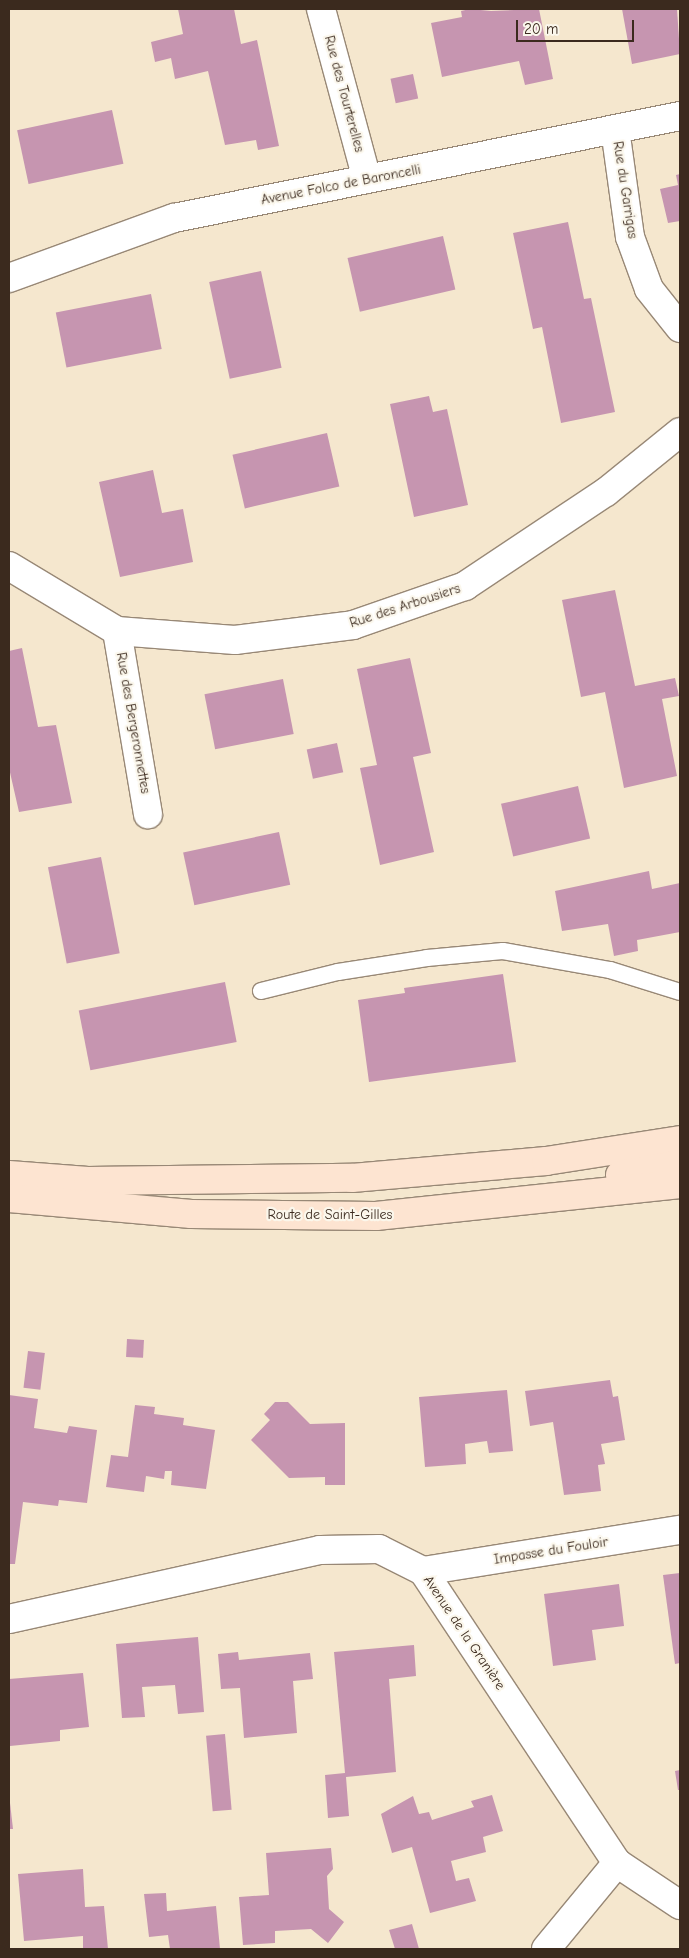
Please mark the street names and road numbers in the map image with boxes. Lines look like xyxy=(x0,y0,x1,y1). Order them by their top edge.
street label: Rue des Tourterelles xyxy=(320,34,368,154)
street label: Rue du Garrigas xyxy=(609,140,641,240)
street label: Avenue Folco de Baroncelli xyxy=(260,161,422,209)
street label: Rue des Arbousiers xyxy=(348,580,462,632)
street label: Rue des Bergeronnettes xyxy=(112,651,154,795)
street label: Route de Saint-Gilles xyxy=(268,1207,392,1223)
street label: Impasse du Fouloir xyxy=(493,1534,609,1568)
street label: Avenue de la Granière xyxy=(420,1573,508,1693)

